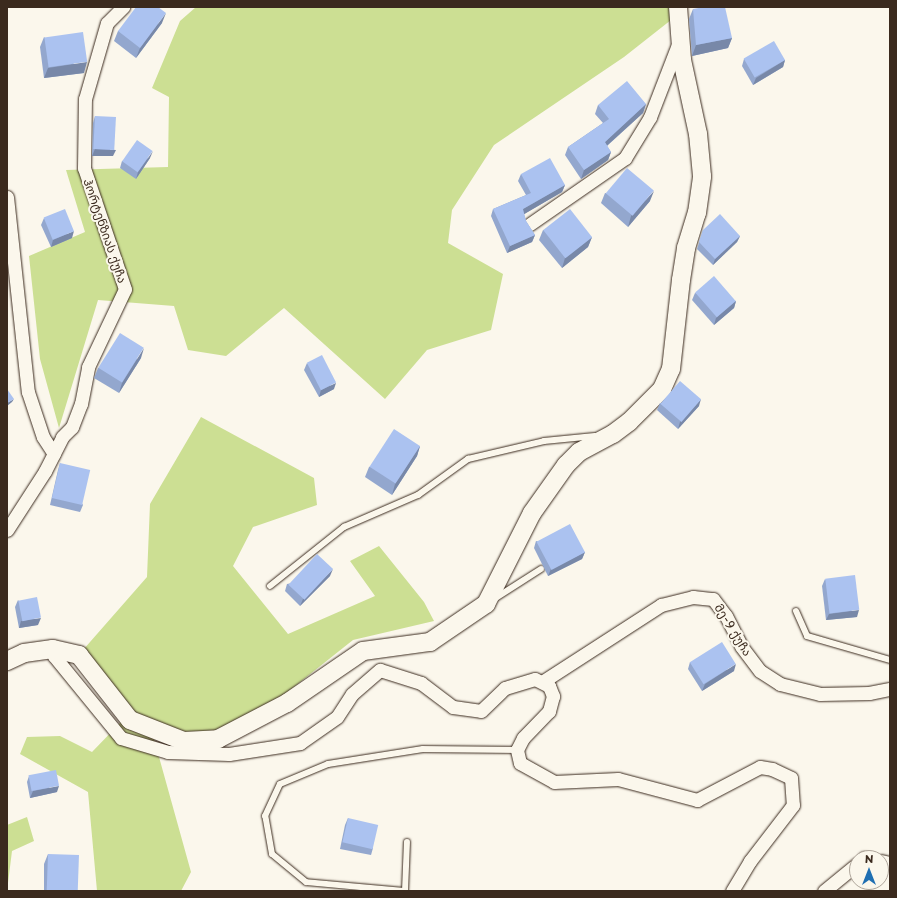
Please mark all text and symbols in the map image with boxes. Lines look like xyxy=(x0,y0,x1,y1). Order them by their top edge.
street label: ჰორტენზიას ქუჩა xyxy=(80,177,130,285)
street label: მე-9 ქუჩა xyxy=(711,601,755,659)
north arrow xyxy=(849,850,889,890)
text: N xyxy=(865,850,873,867)

